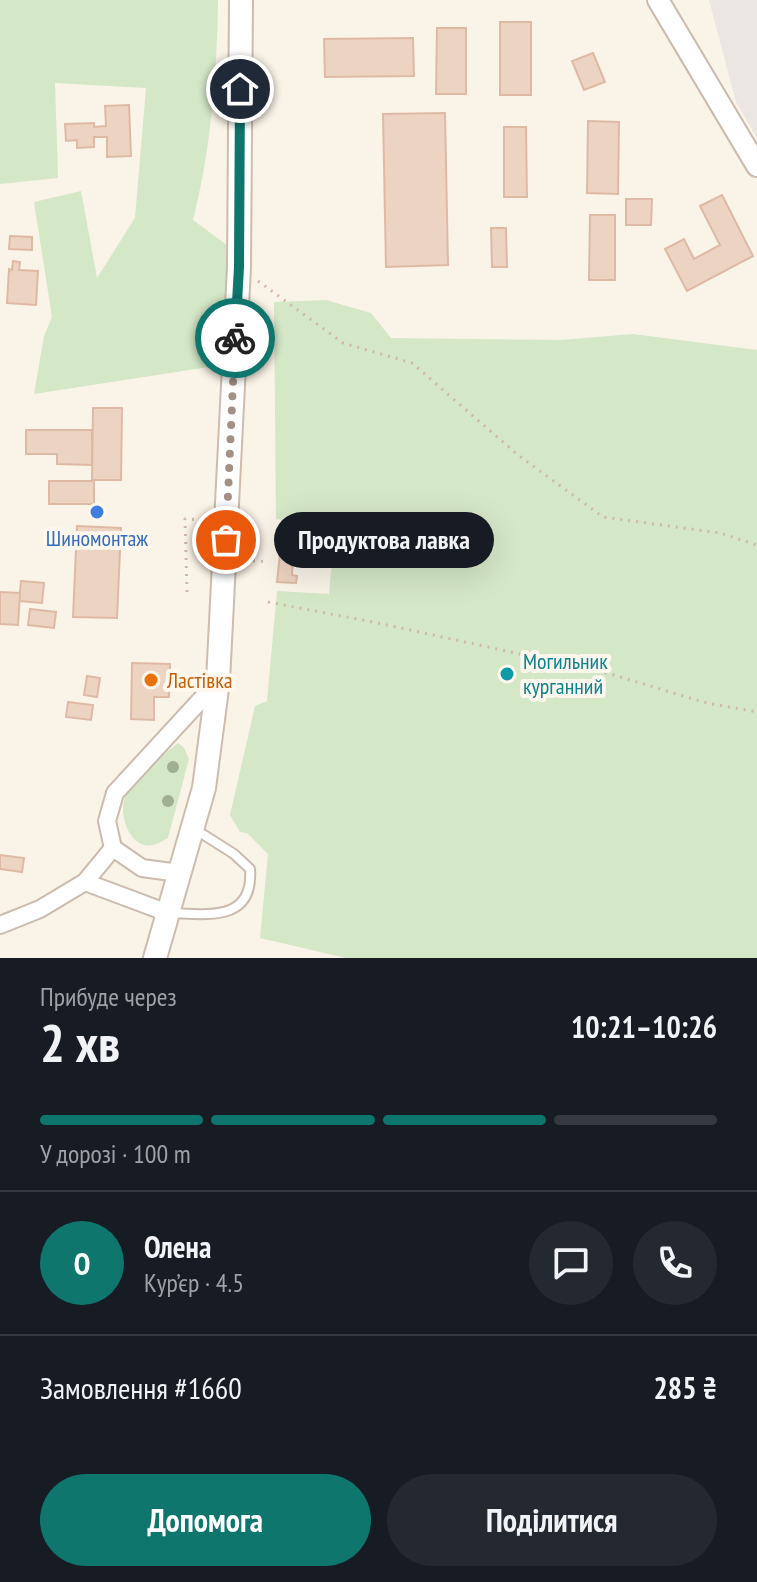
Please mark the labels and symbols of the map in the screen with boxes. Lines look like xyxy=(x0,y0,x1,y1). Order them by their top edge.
pin xyxy=(206,55,274,123)
courier xyxy=(195,298,275,378)
marker: Шиномонтаж xyxy=(88,503,106,521)
pin xyxy=(192,506,260,574)
callout: Продуктова лавка xyxy=(274,512,494,568)
place label: Шиномонтаж xyxy=(46,524,148,552)
place label: Могильник курганний xyxy=(523,647,608,700)
marker: Могильник курганний xyxy=(498,665,516,683)
place label: Ластівка xyxy=(166,666,232,694)
marker: Ластівка xyxy=(142,671,160,689)

